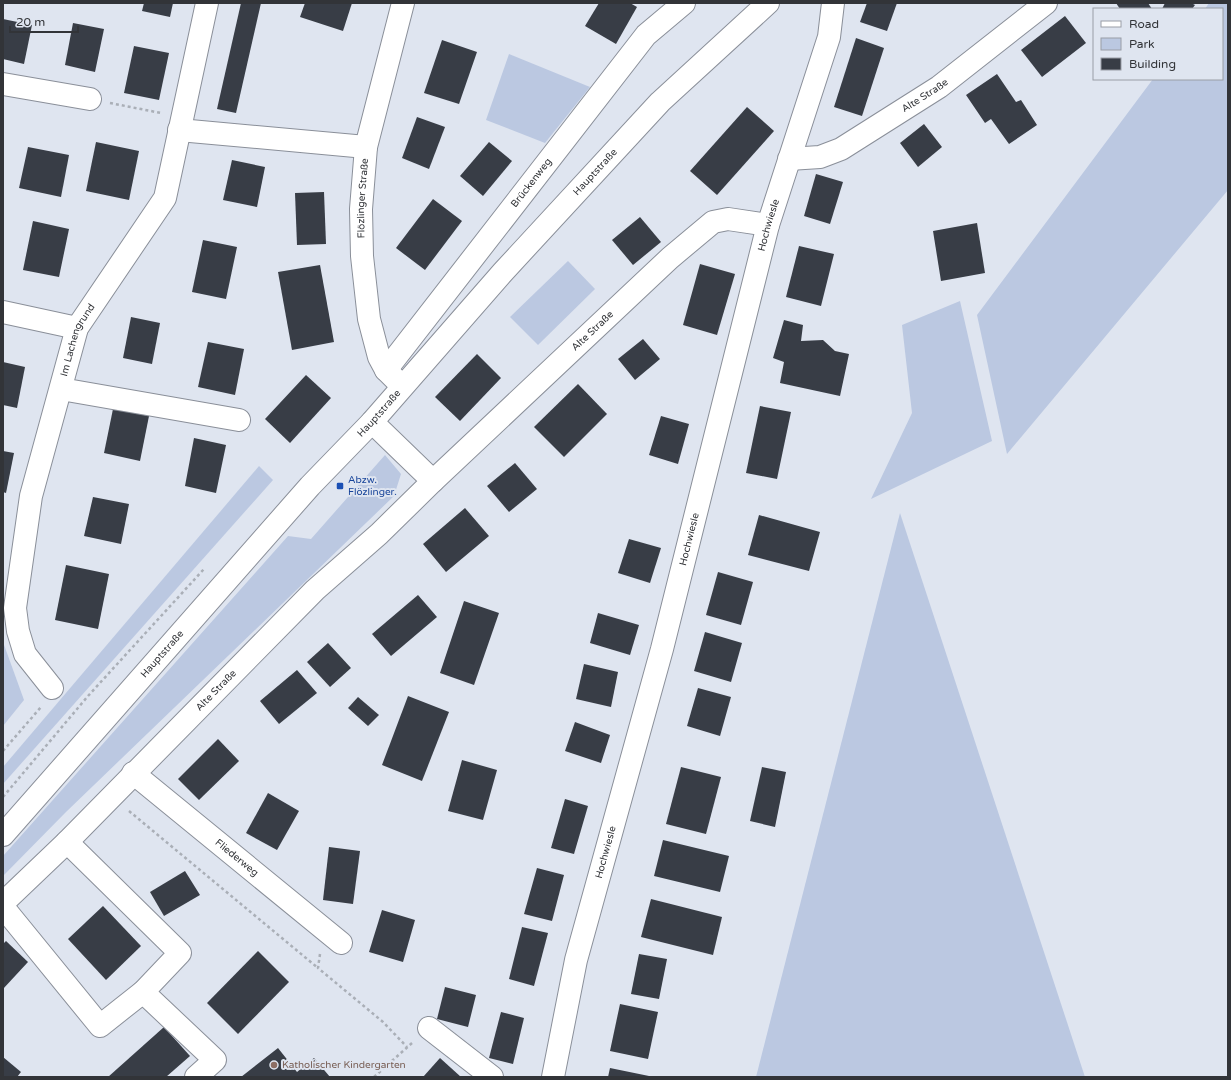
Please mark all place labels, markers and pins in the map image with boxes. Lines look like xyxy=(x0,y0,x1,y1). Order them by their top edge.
place label: Abzw. Flözlinger. xyxy=(348,474,397,498)
marker: Abzw. Flözlinger. xyxy=(335,481,345,491)
place label: Katholischer Kindergarten xyxy=(282,1059,406,1071)
marker: Katholischer Kindergarten xyxy=(269,1060,279,1070)

